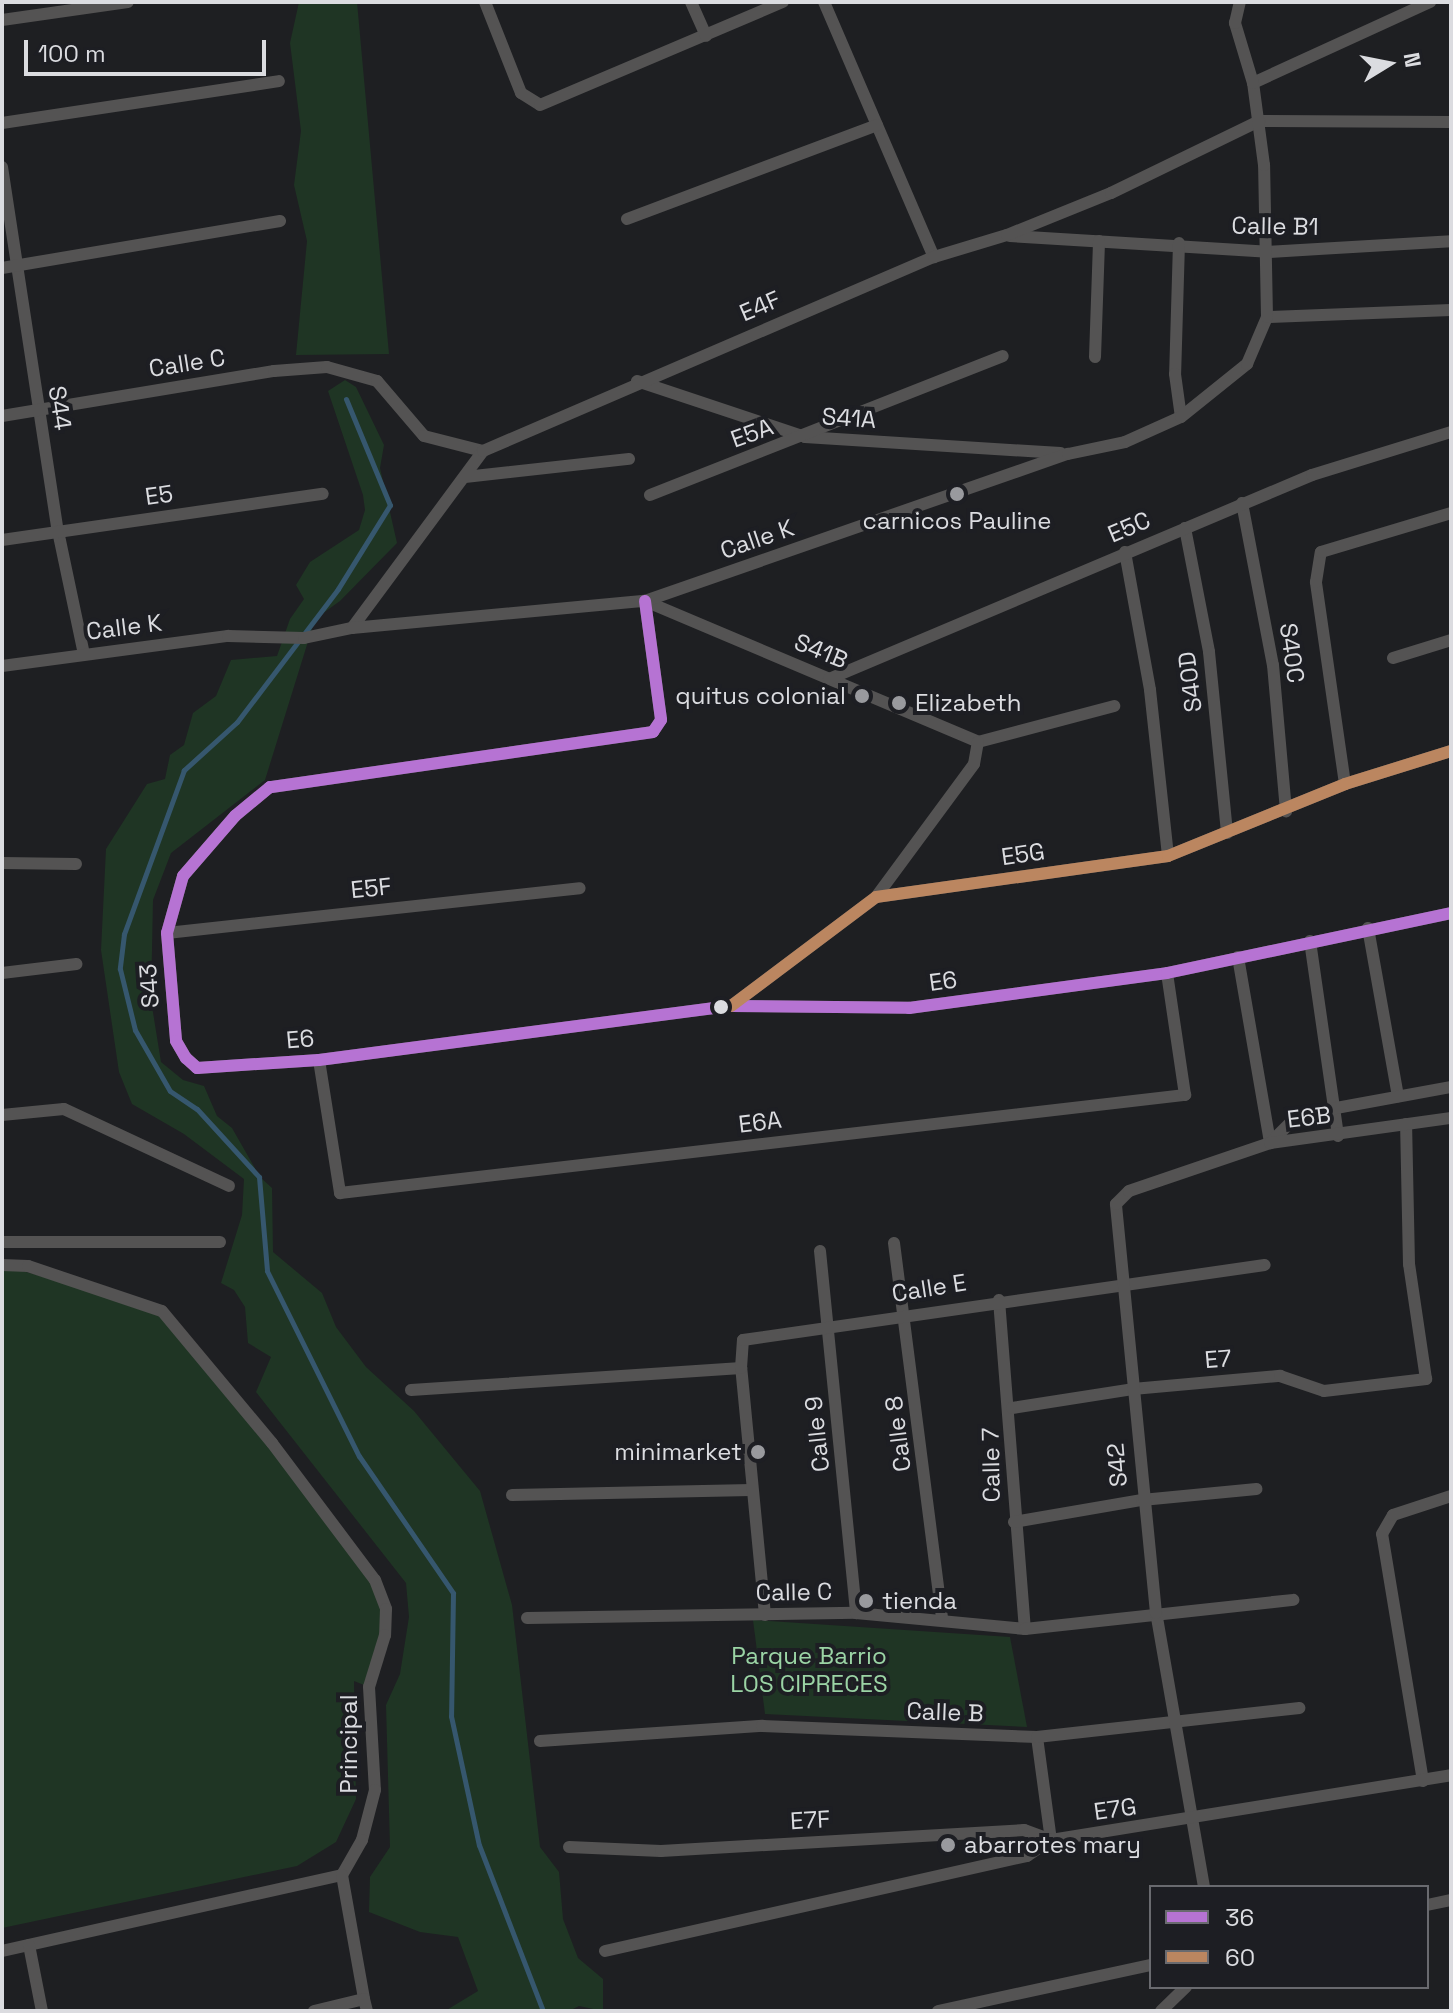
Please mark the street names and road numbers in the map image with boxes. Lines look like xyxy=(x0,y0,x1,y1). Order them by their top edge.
street label: Calle B1 xyxy=(1231,211,1319,241)
street label: E4F xyxy=(735,285,785,327)
street label: Calle C xyxy=(147,343,227,383)
street label: S44 xyxy=(42,384,78,432)
street label: S41A xyxy=(821,402,877,434)
street label: E5A xyxy=(727,412,777,454)
street label: E5 xyxy=(143,479,175,511)
street label: E5C xyxy=(1103,505,1155,549)
street label: Calle K xyxy=(716,513,798,565)
street label: Calle K xyxy=(85,608,163,646)
street label: S40C xyxy=(1274,621,1310,685)
street label: S41B xyxy=(790,627,852,675)
street label: S40D xyxy=(1172,650,1208,714)
street label: E5G xyxy=(999,837,1047,871)
street label: E5F xyxy=(349,872,393,904)
street label: S43 xyxy=(133,963,165,1009)
street label: E6 xyxy=(927,965,959,997)
street label: E6 xyxy=(285,1023,315,1055)
street label: E6B xyxy=(1285,1100,1333,1134)
street label: E6A xyxy=(737,1105,783,1139)
street label: Calle E xyxy=(890,1268,968,1308)
street label: E7 xyxy=(1203,1343,1233,1375)
street label: Calle 8 xyxy=(879,1394,917,1474)
street label: Calle 9 xyxy=(799,1395,835,1473)
street label: Calle 7 xyxy=(976,1427,1006,1503)
street label: S42 xyxy=(1101,1442,1133,1488)
street label: Calle C xyxy=(755,1577,833,1607)
street label: Principal xyxy=(335,1694,363,1794)
street label: Calle B xyxy=(906,1696,984,1728)
street label: E7G xyxy=(1092,1792,1138,1826)
street label: E7F xyxy=(789,1805,831,1835)

